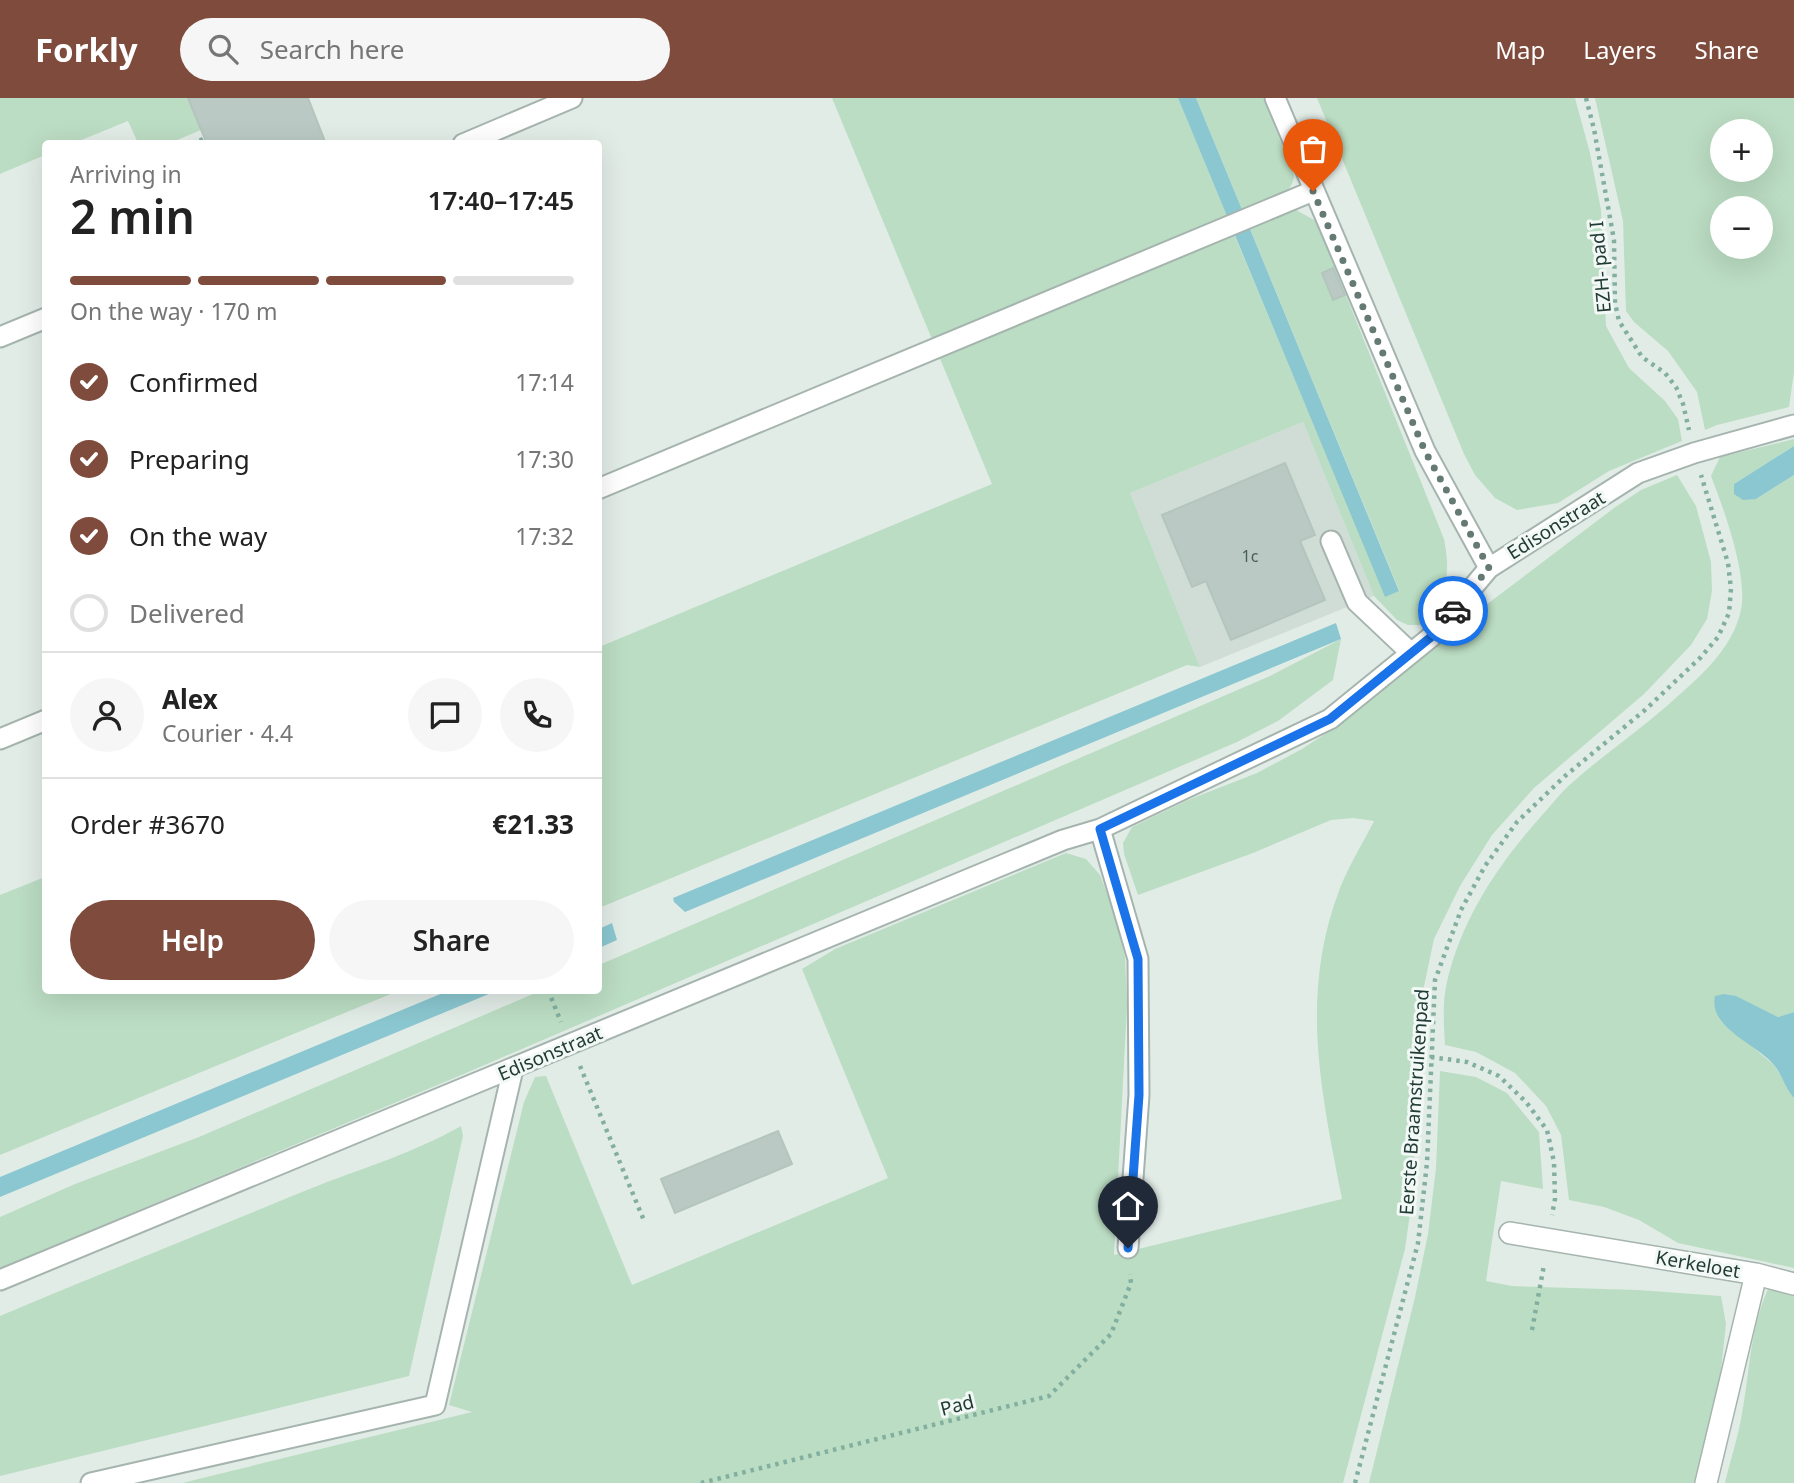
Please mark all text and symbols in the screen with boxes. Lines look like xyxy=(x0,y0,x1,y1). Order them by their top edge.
search box xyxy=(180,18,670,81)
text: Forkly xyxy=(35,27,138,72)
icon: search xyxy=(204,30,242,68)
text: Search here xyxy=(260,31,404,67)
text: Map xyxy=(1495,33,1545,66)
text: Layers xyxy=(1583,33,1657,66)
text: Share xyxy=(1695,33,1759,66)
pin xyxy=(1283,119,1343,191)
map controls xyxy=(1710,119,1773,259)
button: + xyxy=(1710,119,1773,182)
icon: bag xyxy=(1294,130,1332,168)
text: Arriving in xyxy=(70,158,182,190)
text: 17:40–17:45 xyxy=(428,182,574,218)
text: 2 min xyxy=(70,185,195,247)
button: − xyxy=(1710,196,1773,259)
street label: EZH- pad I xyxy=(1583,220,1617,314)
text: On the way · 170 m xyxy=(70,295,277,327)
icon: check xyxy=(70,363,108,401)
text: Confirmed xyxy=(129,364,259,400)
text: 17:14 xyxy=(515,366,574,398)
icon: check xyxy=(70,440,108,478)
text: Preparing xyxy=(129,441,250,477)
text: 17:30 xyxy=(515,443,574,475)
street label: Edisonstraat xyxy=(1502,484,1610,565)
icon: check xyxy=(70,517,108,555)
text: On the way xyxy=(129,518,267,554)
text: 17:32 xyxy=(515,520,574,552)
house number: 1c xyxy=(1242,545,1259,567)
courier xyxy=(1418,576,1488,646)
icon: car xyxy=(1434,592,1472,630)
text: Delivered xyxy=(129,595,245,631)
button: person xyxy=(70,678,144,752)
button: chat xyxy=(408,678,482,752)
button: phone xyxy=(500,678,574,752)
text: Alex xyxy=(162,681,218,717)
text: Courier · 4.4 xyxy=(162,717,293,749)
text: Order #3670 xyxy=(70,806,225,842)
text: €21.33 xyxy=(492,806,574,842)
button: Help xyxy=(70,900,315,980)
button: Share xyxy=(329,900,574,980)
street label: Eerste Braamstruikenpad xyxy=(1393,988,1435,1216)
street label: Edisonstraat xyxy=(494,1019,606,1087)
pin xyxy=(1098,1176,1158,1248)
icon: home xyxy=(1109,1187,1147,1225)
street label: Kerkeloet xyxy=(1654,1244,1742,1284)
street label: Pad xyxy=(937,1388,977,1422)

